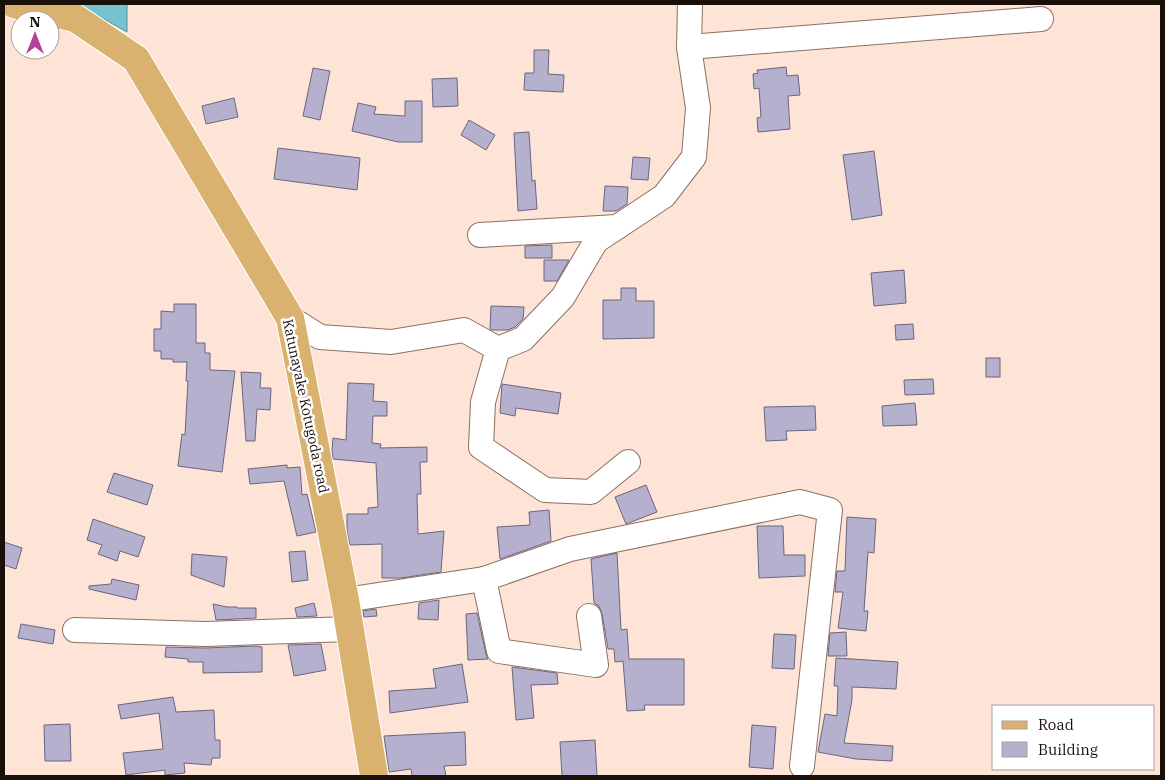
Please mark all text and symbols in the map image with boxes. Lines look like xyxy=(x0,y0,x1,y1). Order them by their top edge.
north arrow xyxy=(10,10,60,60)
text: N xyxy=(29,13,41,31)
street label: Katunayake Kotugoda road xyxy=(279,317,333,495)
legend xyxy=(992,705,1155,770)
text: Road xyxy=(1038,715,1074,734)
text: Building xyxy=(1038,740,1098,759)

